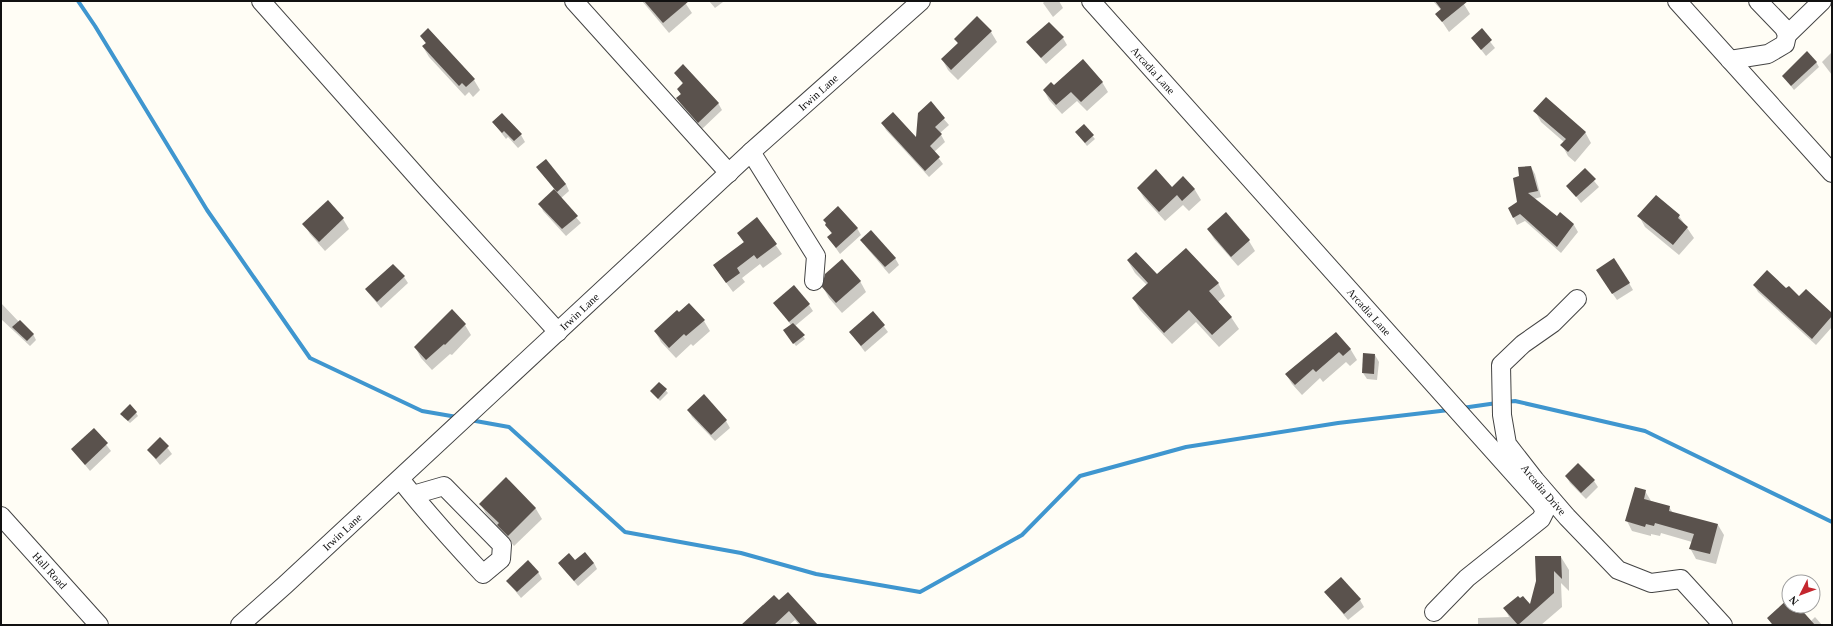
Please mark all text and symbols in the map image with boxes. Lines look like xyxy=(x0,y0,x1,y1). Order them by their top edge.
street label: Arcadia Lane xyxy=(1129,44,1177,97)
street label: Irwin Lane xyxy=(796,72,840,113)
street label: Arcadia Lane xyxy=(1345,286,1393,338)
street label: Irwin Lane xyxy=(557,290,601,332)
street label: Arcadia Drive xyxy=(1519,462,1569,518)
street label: Irwin Lane xyxy=(320,511,364,553)
street label: Hall Road xyxy=(30,550,70,591)
north arrow xyxy=(1781,574,1821,614)
text: N xyxy=(1786,594,1801,608)

